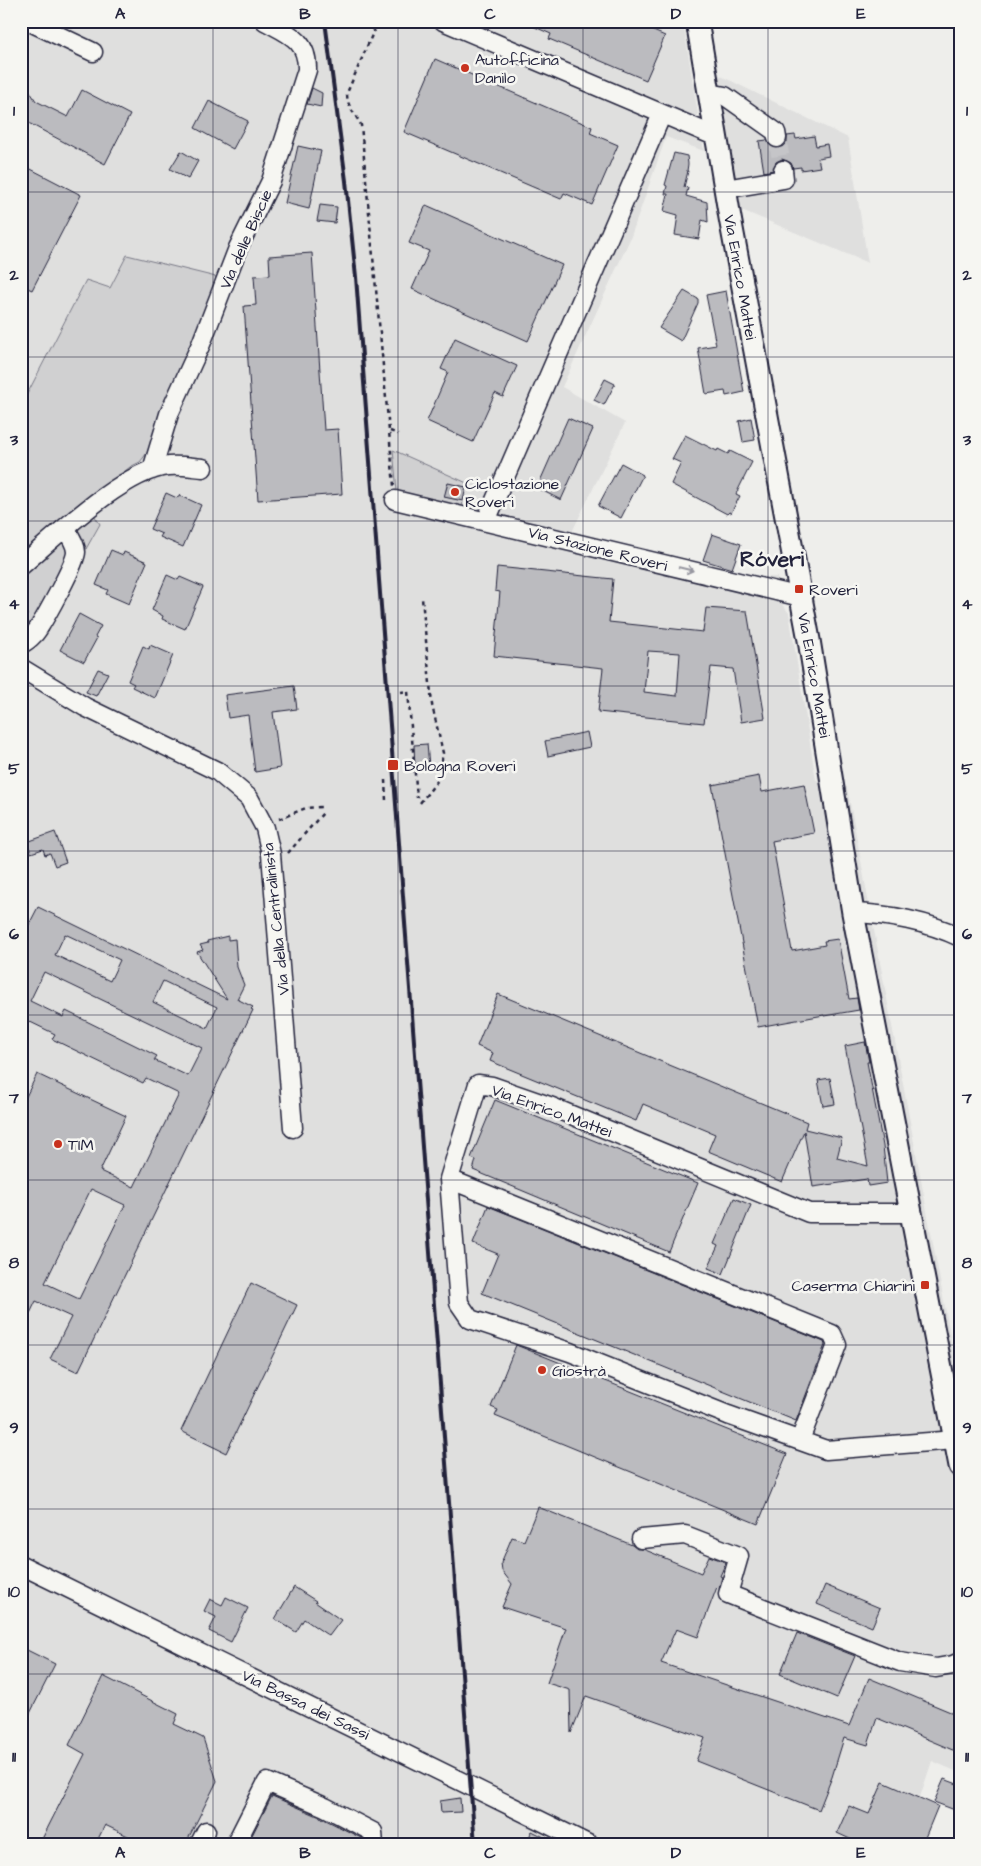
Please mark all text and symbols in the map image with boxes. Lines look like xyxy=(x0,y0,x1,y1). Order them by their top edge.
text: A xyxy=(115,3,126,25)
text: B xyxy=(299,3,311,25)
text: C xyxy=(484,3,496,25)
text: D xyxy=(671,3,682,25)
text: E xyxy=(856,3,866,25)
place label: Autofficina Danilo xyxy=(475,49,559,89)
marker: Autofficina Danilo xyxy=(459,62,471,74)
text: 1 xyxy=(13,100,16,122)
text: 1 xyxy=(966,100,969,122)
street label: Via delle Biscie xyxy=(214,186,278,293)
street label: Via Enrico Mattei xyxy=(718,213,762,342)
text: 2 xyxy=(8,264,19,286)
text: 2 xyxy=(961,264,972,286)
text: 3 xyxy=(9,429,19,451)
text: 3 xyxy=(962,429,972,451)
place label: Ciclostazione Roveri xyxy=(465,473,559,513)
marker: Ciclostazione Roveri xyxy=(449,486,461,498)
street label: Via Stazione Roveri xyxy=(526,521,670,577)
district label: Róveri xyxy=(740,545,805,574)
one-way arrow xyxy=(678,565,694,574)
place label: Roveri xyxy=(809,579,858,601)
marker: Roveri xyxy=(793,583,805,595)
text: 4 xyxy=(9,593,20,615)
text: 4 xyxy=(962,593,973,615)
street label: Via Enrico Mattei xyxy=(792,611,836,740)
place label: Bologna Roveri xyxy=(404,755,516,778)
text: 5 xyxy=(8,758,20,780)
marker: Bologna Roveri xyxy=(386,758,400,772)
text: 5 xyxy=(961,758,973,780)
street label: Via della Centralinista xyxy=(257,842,295,996)
text: 6 xyxy=(9,923,19,945)
text: 6 xyxy=(962,923,972,945)
street label: Via Enrico Mattei xyxy=(488,1079,615,1143)
text: 7 xyxy=(8,1087,19,1109)
text: 7 xyxy=(961,1087,972,1109)
place label: TIM xyxy=(68,1134,94,1156)
marker: TIM xyxy=(52,1138,64,1150)
text: 8 xyxy=(9,1252,20,1274)
text: 8 xyxy=(962,1252,973,1274)
place label: Caserma Chiarini xyxy=(792,1275,916,1297)
marker: Caserma Chiarini xyxy=(919,1279,931,1291)
place label: Giostrà xyxy=(552,1360,606,1382)
marker: Giostrà xyxy=(536,1364,548,1376)
text: 9 xyxy=(9,1417,19,1439)
text: 9 xyxy=(962,1417,972,1439)
text: 10 xyxy=(8,1581,20,1603)
text: 10 xyxy=(961,1581,973,1603)
street label: Via Bassa dei Sassi xyxy=(238,1664,374,1746)
text: 11 xyxy=(12,1746,17,1768)
text: 11 xyxy=(965,1746,970,1768)
text: A xyxy=(115,1842,126,1864)
text: B xyxy=(299,1842,311,1864)
text: C xyxy=(484,1842,496,1864)
text: D xyxy=(671,1842,682,1864)
text: E xyxy=(856,1842,866,1864)

